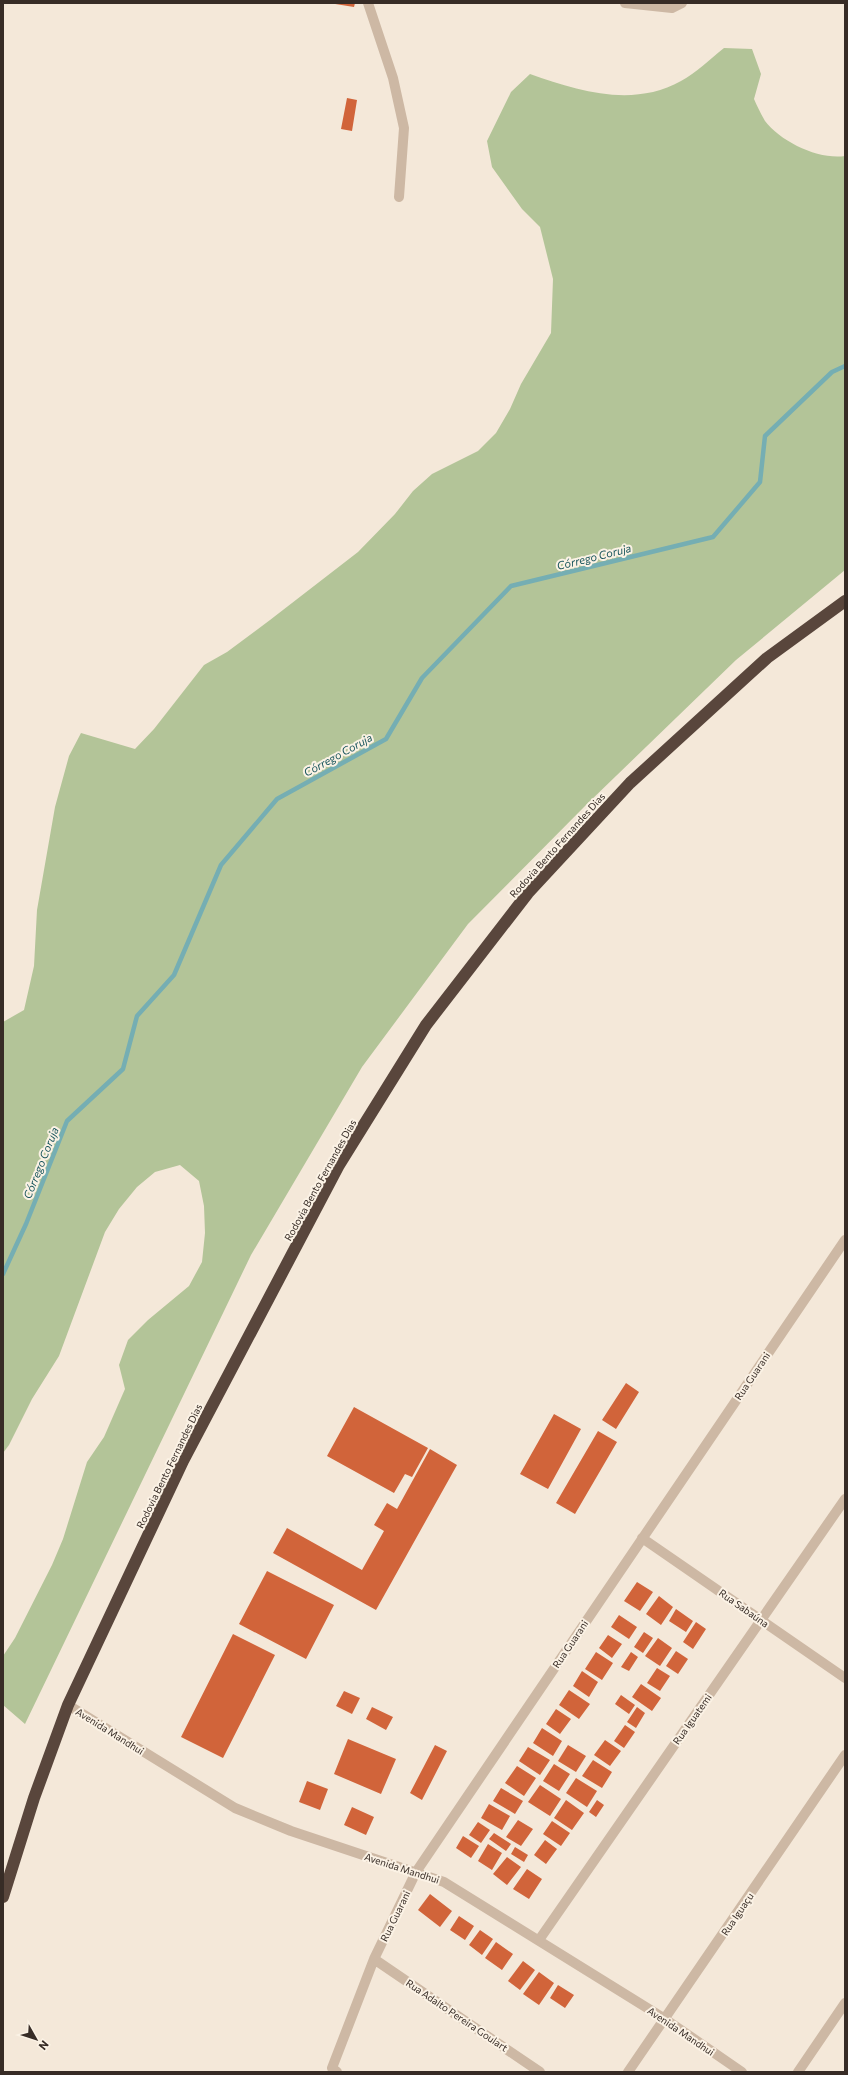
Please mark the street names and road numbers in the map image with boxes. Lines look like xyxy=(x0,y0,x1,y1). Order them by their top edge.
street label: Rodovia Bento Fernandes Dias xyxy=(507,790,608,900)
street label: Rodovia Bento Fernandes Dias xyxy=(282,1117,359,1243)
street label: Rua Guarani xyxy=(732,1350,772,1402)
street label: Rodovia Bento Fernandes Dias xyxy=(134,1401,205,1530)
street label: Rua Sabaúna xyxy=(717,1586,771,1630)
street label: Rua Guarani xyxy=(550,1618,590,1670)
street label: Rua Iguatemi xyxy=(670,1691,714,1747)
street label: Avenida Mandhui xyxy=(74,1705,146,1757)
street label: Avenida Mandhui xyxy=(363,1850,441,1886)
street label: Rua Guarani xyxy=(378,1889,412,1943)
street label: Rua Iguaçu xyxy=(718,1890,756,1938)
street label: Rua Adalto Pereira Goulart xyxy=(404,1976,510,2054)
street label: Avenida Mandhui xyxy=(645,2004,717,2058)

